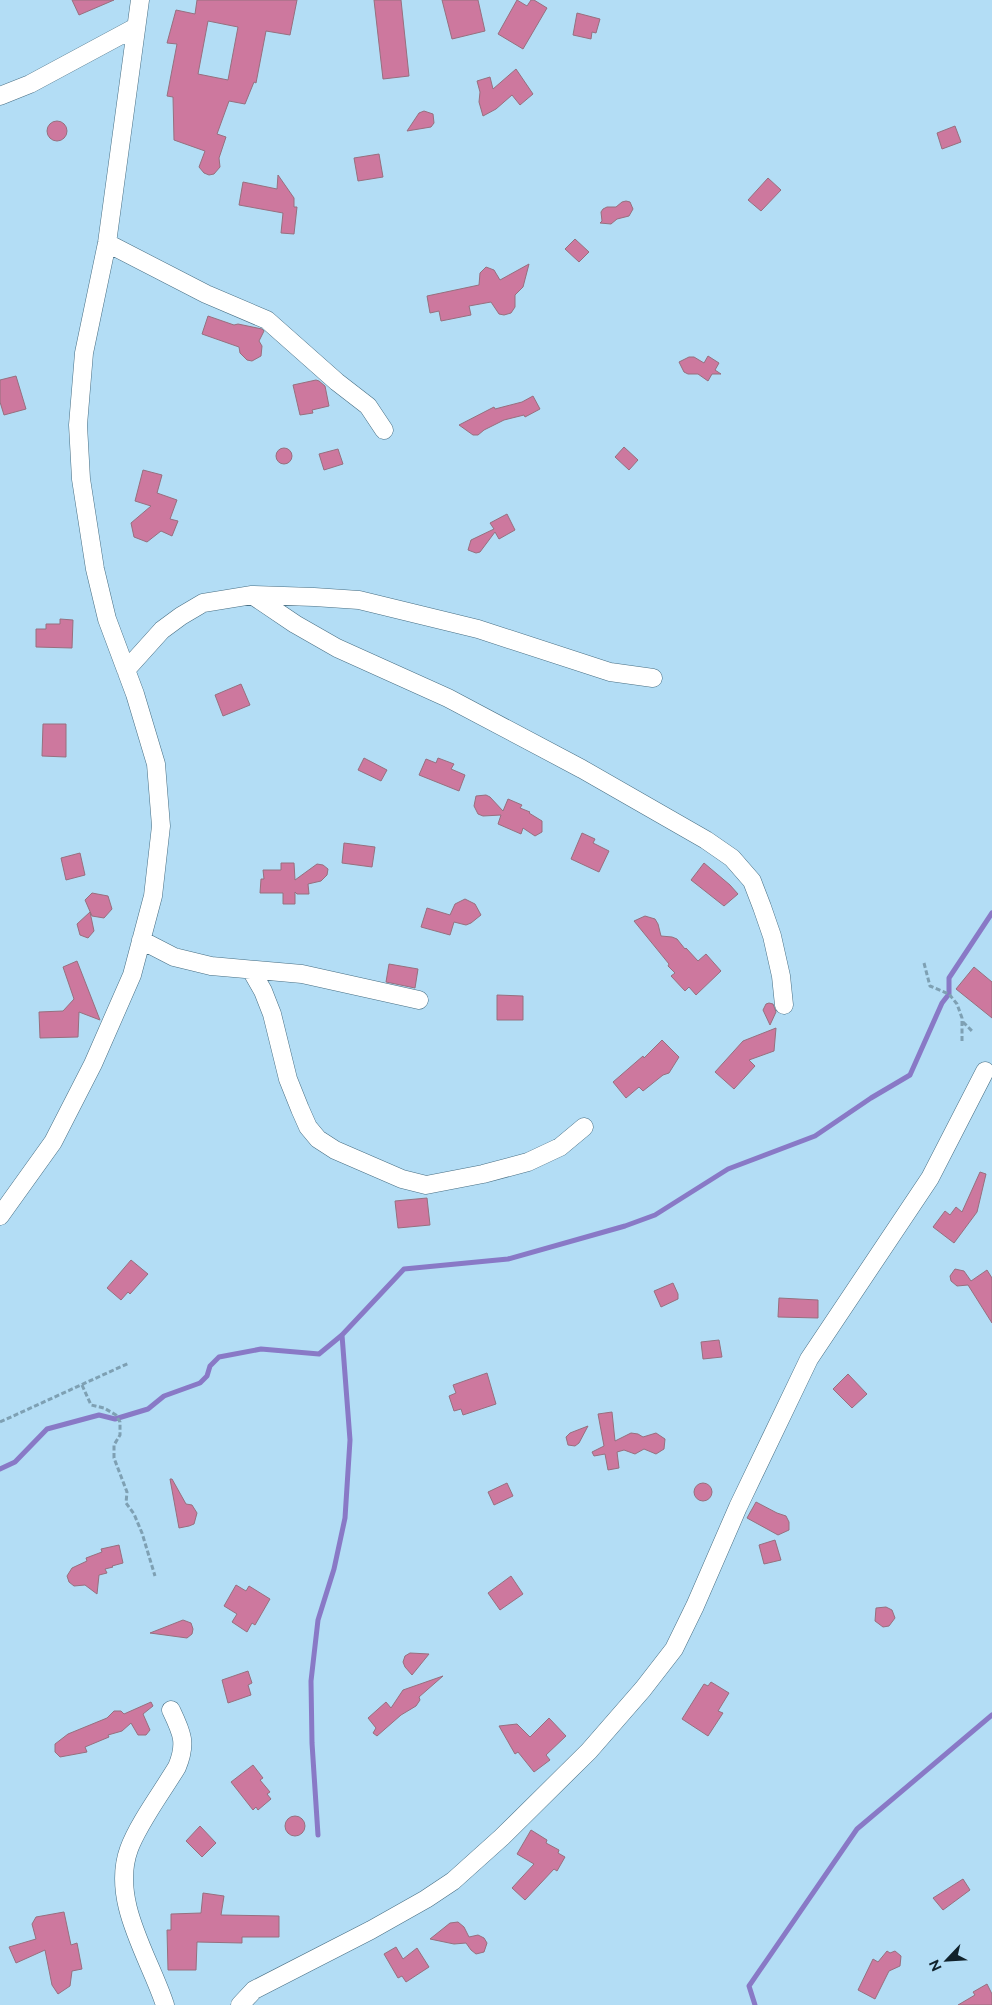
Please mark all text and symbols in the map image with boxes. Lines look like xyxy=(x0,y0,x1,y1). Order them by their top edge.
north arrow xyxy=(922,1935,972,1985)
text: N xyxy=(926,1957,945,1974)

